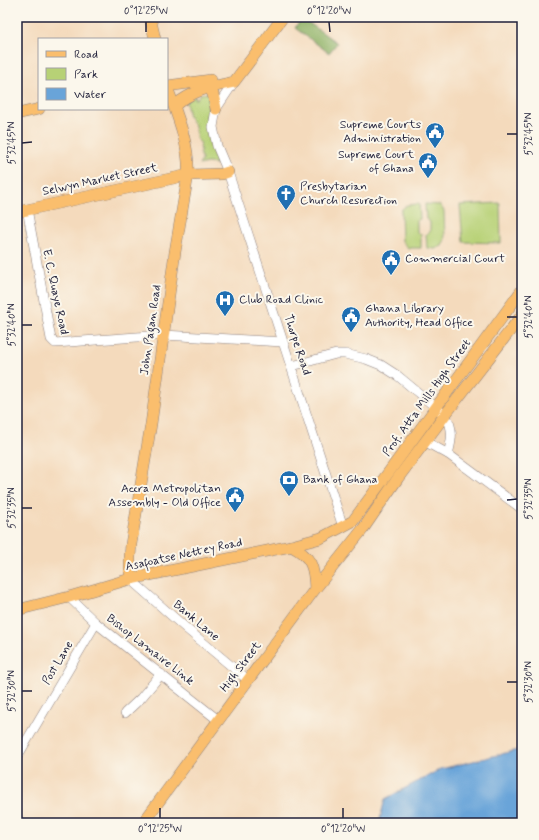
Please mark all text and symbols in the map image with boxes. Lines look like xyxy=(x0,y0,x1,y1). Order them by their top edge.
text: 0°12'25"W xyxy=(124,4,168,18)
text: 0°12'20"W xyxy=(307,4,351,18)
legend xyxy=(38,38,168,110)
text: Road xyxy=(74,47,98,63)
text: Park xyxy=(74,67,98,83)
text: Water xyxy=(74,87,106,103)
text: 5°32'45"N xyxy=(522,112,536,155)
place label: Supreme Courts Administration xyxy=(340,117,421,147)
text: 5°32'45"N xyxy=(5,121,19,164)
public building icon: Supreme Courts Administration xyxy=(424,121,446,149)
place label: Supreme Court of Ghana xyxy=(338,147,414,177)
public building icon: Supreme Court of Ghana xyxy=(417,151,439,179)
street label: Selwyn Market Street xyxy=(41,160,159,200)
place label: Presbytarian Church Resurection xyxy=(300,179,397,209)
church icon: Presbytarian Church Resurection xyxy=(275,183,297,211)
street label: E. C. Quaye Road xyxy=(38,248,72,336)
public building icon: Commercial Court xyxy=(380,248,402,276)
place label: Commercial Court xyxy=(405,251,505,267)
street label: John Pagan Road xyxy=(137,284,166,376)
hospital icon: Club Road Clinic xyxy=(214,289,236,317)
place label: Club Road Clinic xyxy=(239,292,324,308)
text: 5°32'40"N xyxy=(522,295,536,339)
place label: Ghana Library Authority, Head Office xyxy=(365,301,473,331)
text: 5°32'40"N xyxy=(5,303,19,347)
public building icon: Ghana Library Authority, Head Office xyxy=(340,305,362,333)
street label: Thorpe Road xyxy=(280,313,314,377)
street label: Prof. Atta Mills High Street xyxy=(379,336,475,460)
bank icon: Bank of Ghana xyxy=(278,469,300,497)
place label: Bank of Ghana xyxy=(303,472,378,488)
text: 5°32'35"N xyxy=(522,478,536,520)
place label: Accra Metropolitan Assembly - Old Office xyxy=(108,481,221,511)
public building icon: Accra Metropolitan Assembly - Old Office xyxy=(224,485,246,513)
text: 5°32'35"N xyxy=(5,487,19,529)
street label: Asafoatse Nettey Road xyxy=(124,535,244,576)
street label: Bank Lane xyxy=(170,597,222,645)
street label: Bishop Lamaire Link xyxy=(103,611,197,689)
street label: Post Lane xyxy=(39,638,77,688)
street label: High Street xyxy=(217,639,266,696)
text: 5°32'30"N xyxy=(522,661,536,703)
text: 5°32'30"N xyxy=(5,670,19,712)
text: 0°12'25"W xyxy=(138,822,182,836)
text: 0°12'20"W xyxy=(321,822,365,836)

